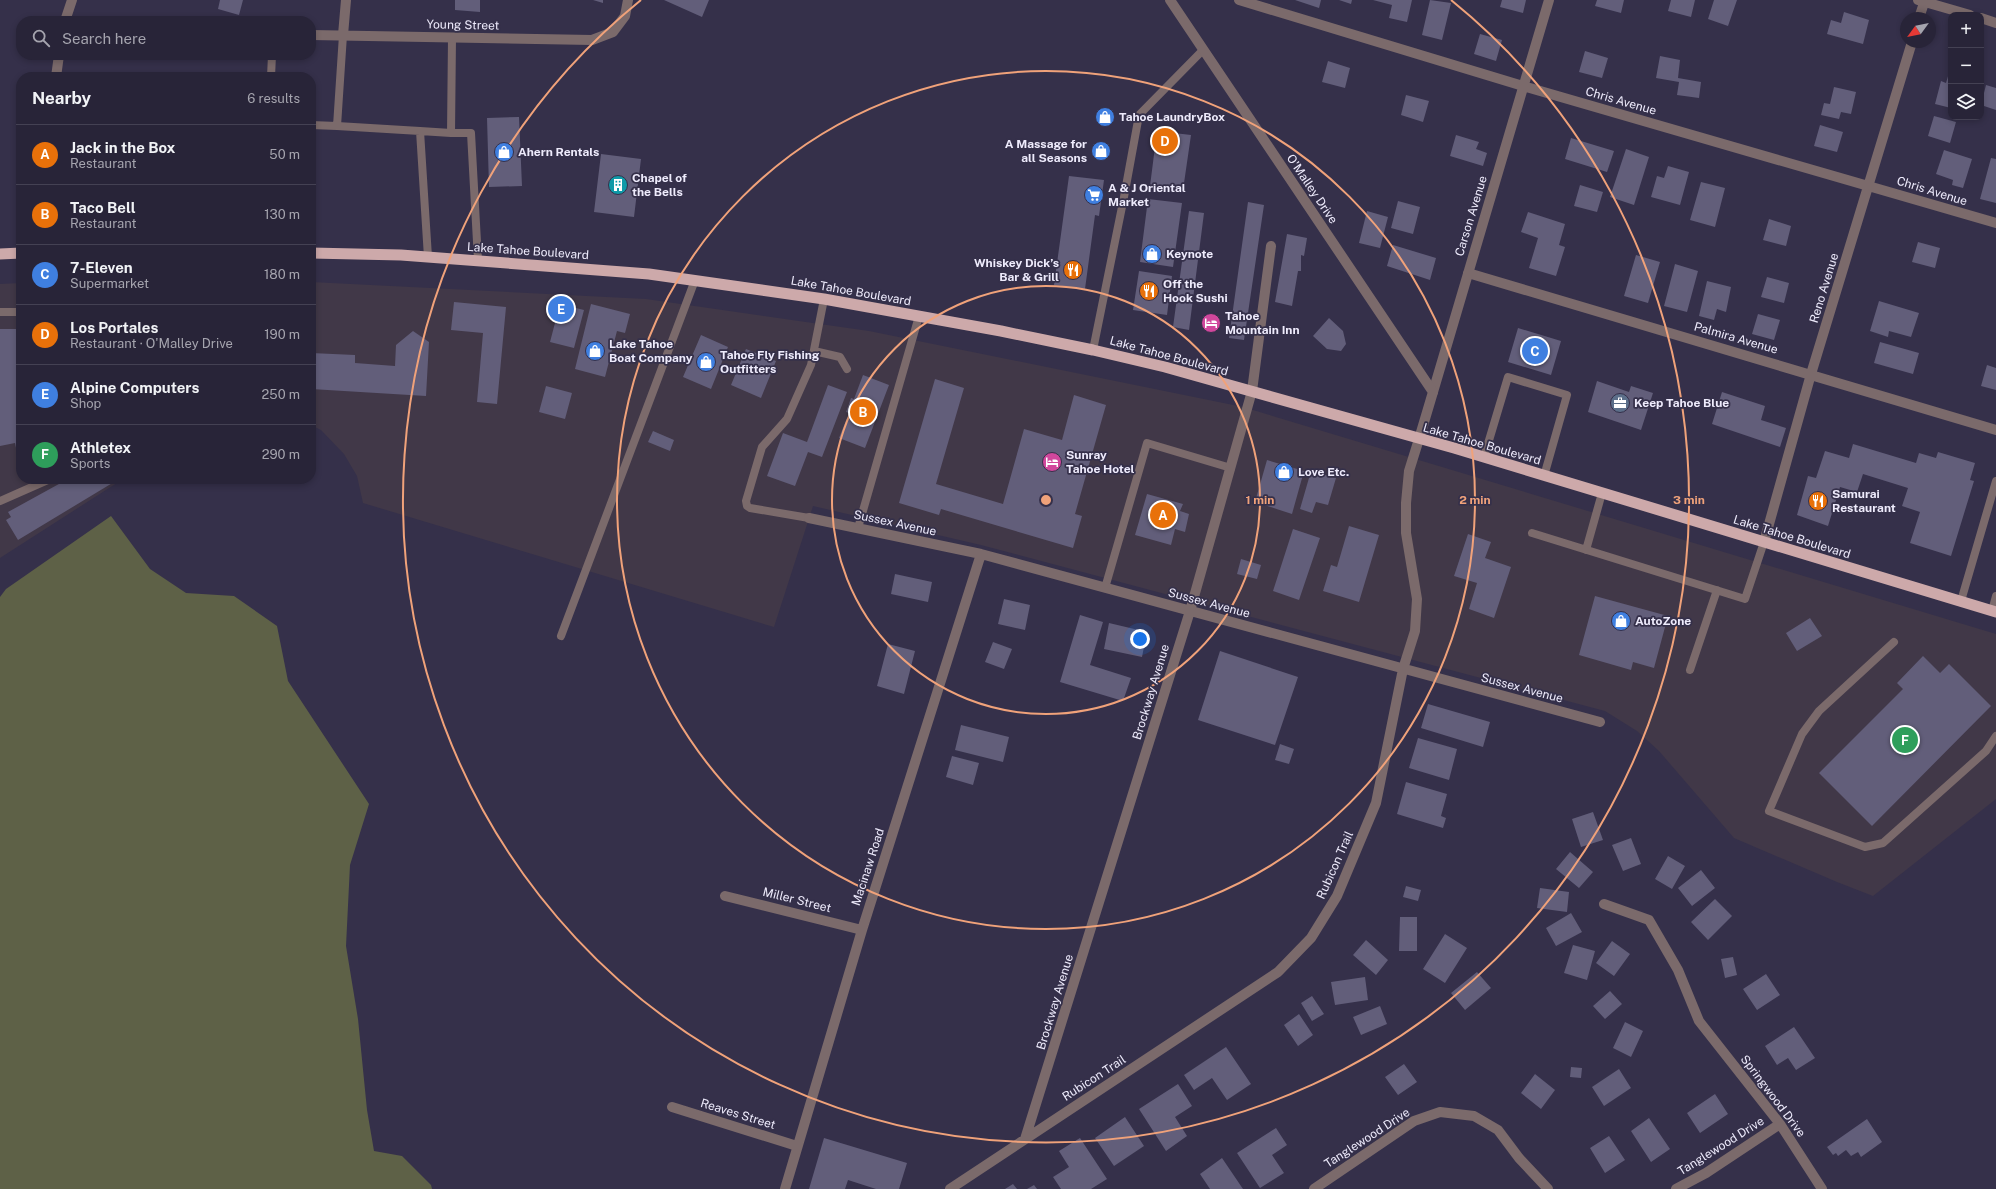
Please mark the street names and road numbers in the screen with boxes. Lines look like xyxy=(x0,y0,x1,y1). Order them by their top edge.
street label: Young Street xyxy=(427,17,500,33)
street label: Chris Avenue xyxy=(1584,84,1658,118)
street label: O'Malley Drive xyxy=(1284,152,1340,226)
street label: Carson Avenue xyxy=(1452,174,1490,258)
street label: Chris Avenue xyxy=(1895,174,1969,208)
street label: Lake Tahoe Boulevard xyxy=(467,240,589,262)
street label: Reno Avenue xyxy=(1807,251,1841,325)
street label: Lake Tahoe Boulevard xyxy=(790,274,912,308)
street label: Palmira Avenue xyxy=(1693,319,1780,357)
street label: Lake Tahoe Boulevard xyxy=(1108,333,1230,379)
street label: Lake Tahoe Boulevard xyxy=(1421,420,1543,468)
street label: Sussex Avenue xyxy=(852,507,938,539)
street label: Lake Tahoe Boulevard xyxy=(1732,512,1852,562)
street label: Sussex Avenue xyxy=(1166,585,1252,621)
street label: Brockway Avenue xyxy=(1130,642,1172,741)
street label: Sussex Avenue xyxy=(1479,670,1565,706)
street label: Macinaw Road xyxy=(849,826,887,908)
street label: Rubicon Trail xyxy=(1314,829,1356,901)
street label: Miller Street xyxy=(761,885,833,915)
street label: Brockway Avenue xyxy=(1034,952,1076,1051)
street label: Rubicon Trail xyxy=(1060,1052,1129,1104)
street label: Springwood Drive xyxy=(1738,1052,1808,1140)
street label: Reaves Street xyxy=(699,1096,778,1132)
street label: Tanglewood Drive xyxy=(1322,1105,1413,1171)
street label: Tanglewood Drive xyxy=(1675,1114,1767,1178)

